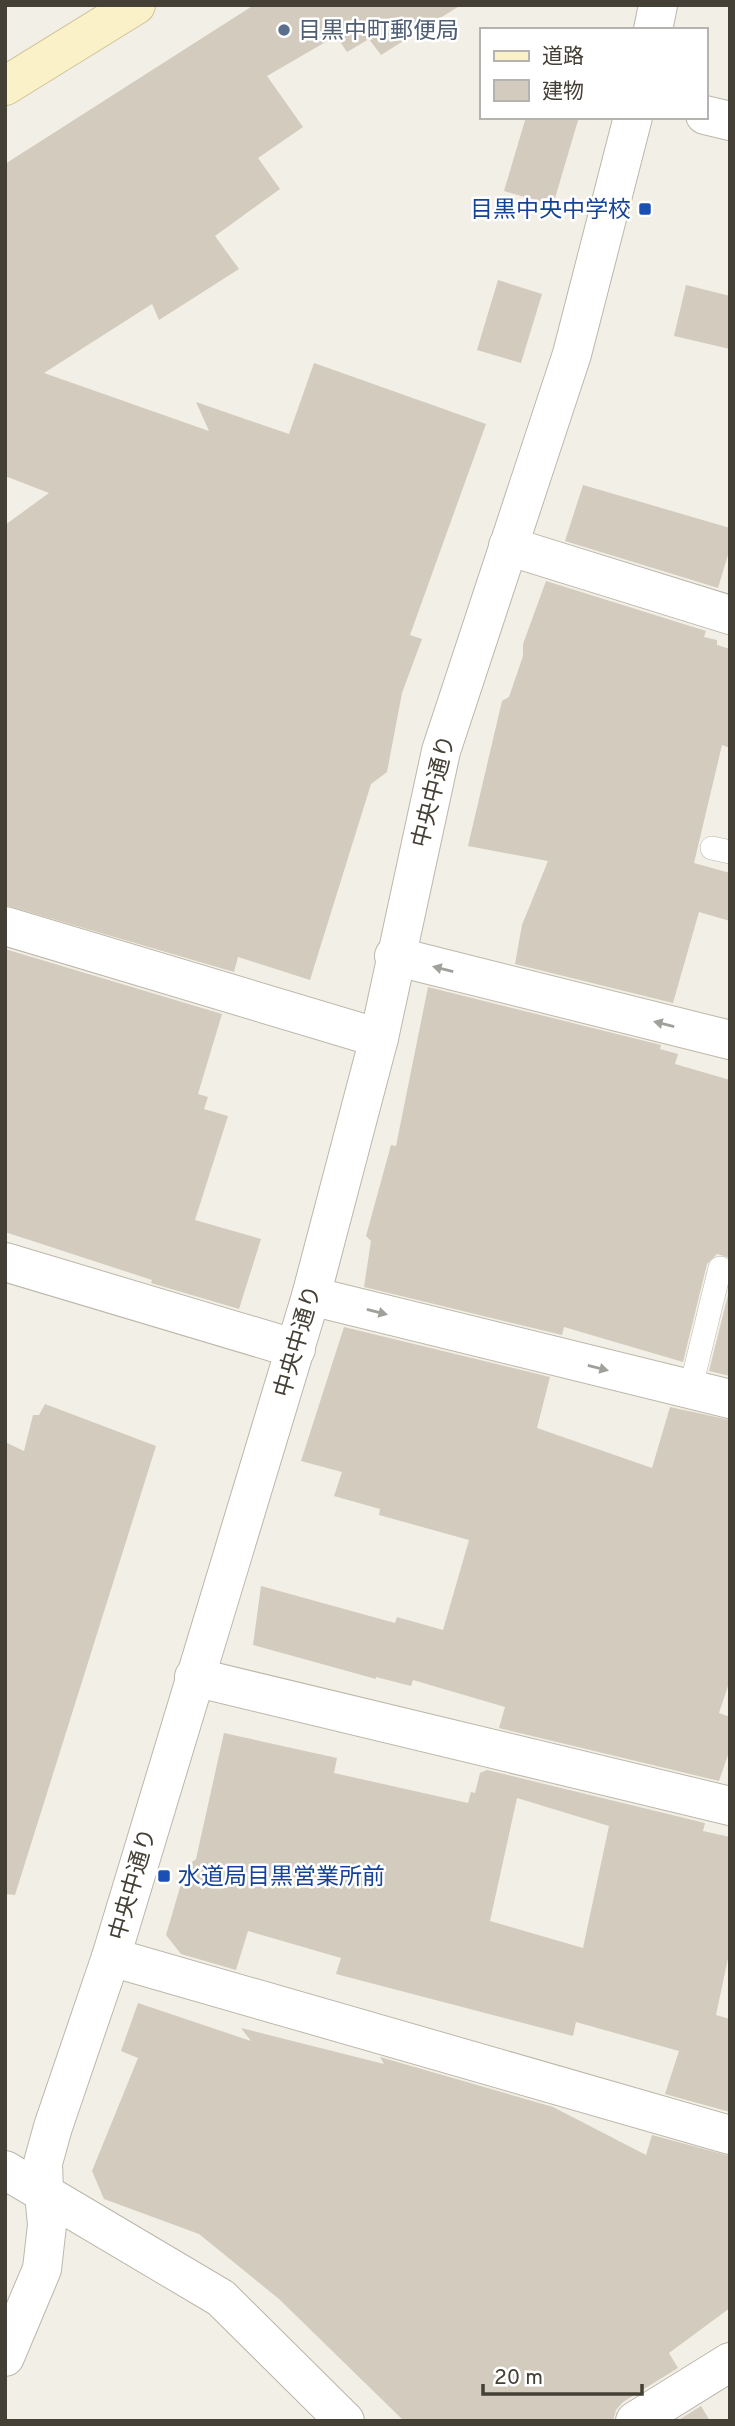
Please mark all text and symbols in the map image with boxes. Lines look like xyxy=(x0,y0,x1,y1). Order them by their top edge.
place label: 目黒中町郵便局 xyxy=(298,18,459,47)
marker: 目黒中町郵便局 xyxy=(276,22,292,38)
legend xyxy=(480,28,707,119)
text: 道路 xyxy=(542,44,584,71)
text: 建物 xyxy=(542,79,584,106)
place label: 目黒中央中学校 xyxy=(470,197,631,226)
marker: 目黒中央中学校 xyxy=(637,201,653,217)
street label: 中央中通り xyxy=(407,732,463,851)
one-way arrow xyxy=(432,963,454,974)
one-way arrow xyxy=(652,1018,674,1029)
street label: 中央中通り xyxy=(270,1282,329,1401)
one-way arrow xyxy=(366,1307,388,1318)
one-way arrow xyxy=(587,1363,609,1374)
street label: 中央中通り xyxy=(105,1825,164,1944)
place label: 水道局目黒営業所前 xyxy=(178,1864,385,1893)
marker: 水道局目黒営業所前 xyxy=(156,1868,172,1884)
scale bar xyxy=(483,2352,642,2396)
text: 20 m xyxy=(494,2365,543,2392)

